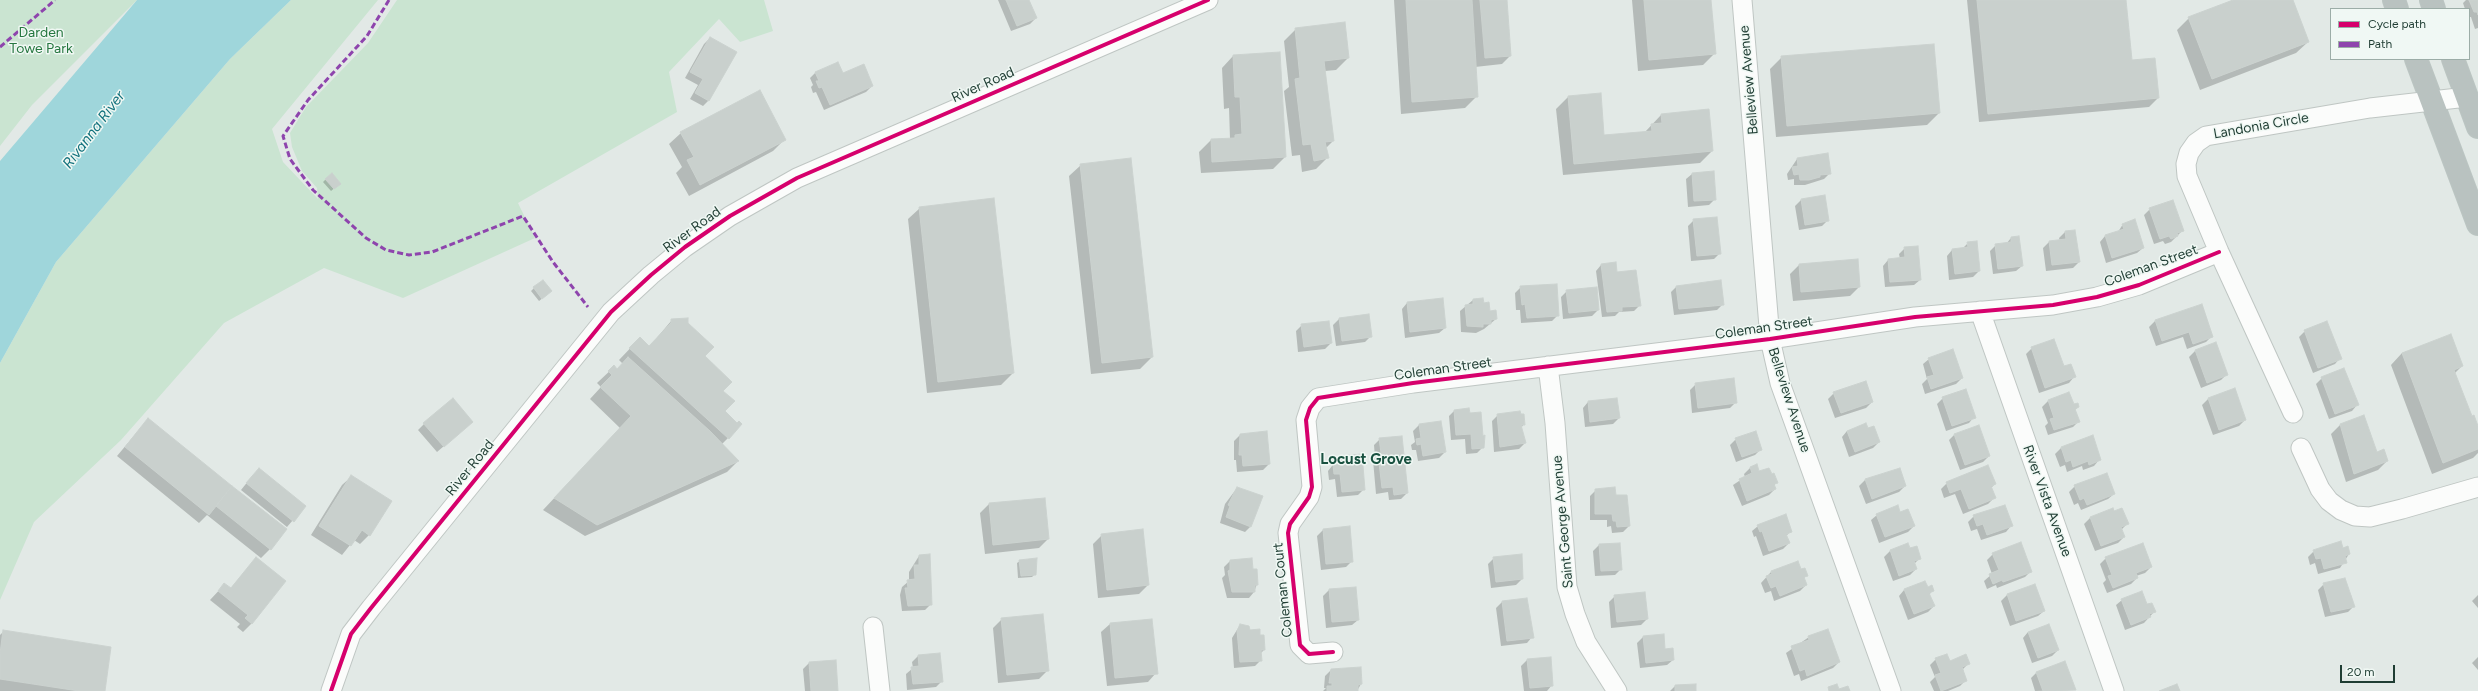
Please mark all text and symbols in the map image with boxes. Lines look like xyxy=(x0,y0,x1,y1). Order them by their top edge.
legend xyxy=(2330,8,2470,60)
text: Cycle path xyxy=(2368,17,2426,31)
park label: Darden Towe Park xyxy=(9,25,73,58)
street label: Belleview Avenue xyxy=(1736,25,1762,135)
text: Path xyxy=(2368,37,2392,51)
street label: River Road xyxy=(949,64,1017,106)
water label: Rivanna River xyxy=(59,88,129,172)
street label: Landonia Circle xyxy=(2212,109,2310,143)
street label: River Road xyxy=(660,203,724,257)
street label: Coleman Street xyxy=(2102,241,2200,291)
street label: Coleman Street xyxy=(1714,313,1814,343)
street label: Belleview Avenue xyxy=(1764,345,1814,455)
street label: Coleman Street xyxy=(1393,354,1493,384)
street label: River Road xyxy=(442,437,498,499)
street label: River Vista Avenue xyxy=(2019,443,2075,559)
district label: Locust Grove xyxy=(1320,451,1412,469)
street label: Saint George Avenue xyxy=(1549,455,1577,589)
street label: Coleman Court xyxy=(1270,542,1296,638)
scale bar xyxy=(2342,657,2397,683)
text: 20 m xyxy=(2347,665,2375,679)

